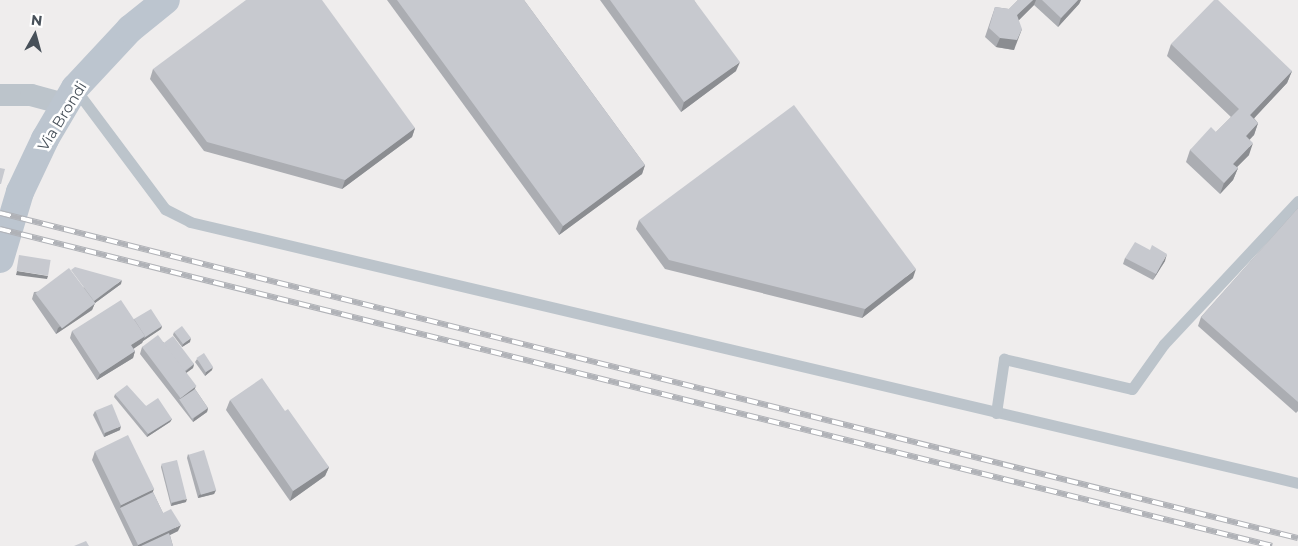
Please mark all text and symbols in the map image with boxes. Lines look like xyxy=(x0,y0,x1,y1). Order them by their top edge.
north arrow xyxy=(10,10,60,60)
text: N xyxy=(30,10,44,30)
street label: Via Brondi xyxy=(34,78,90,154)

